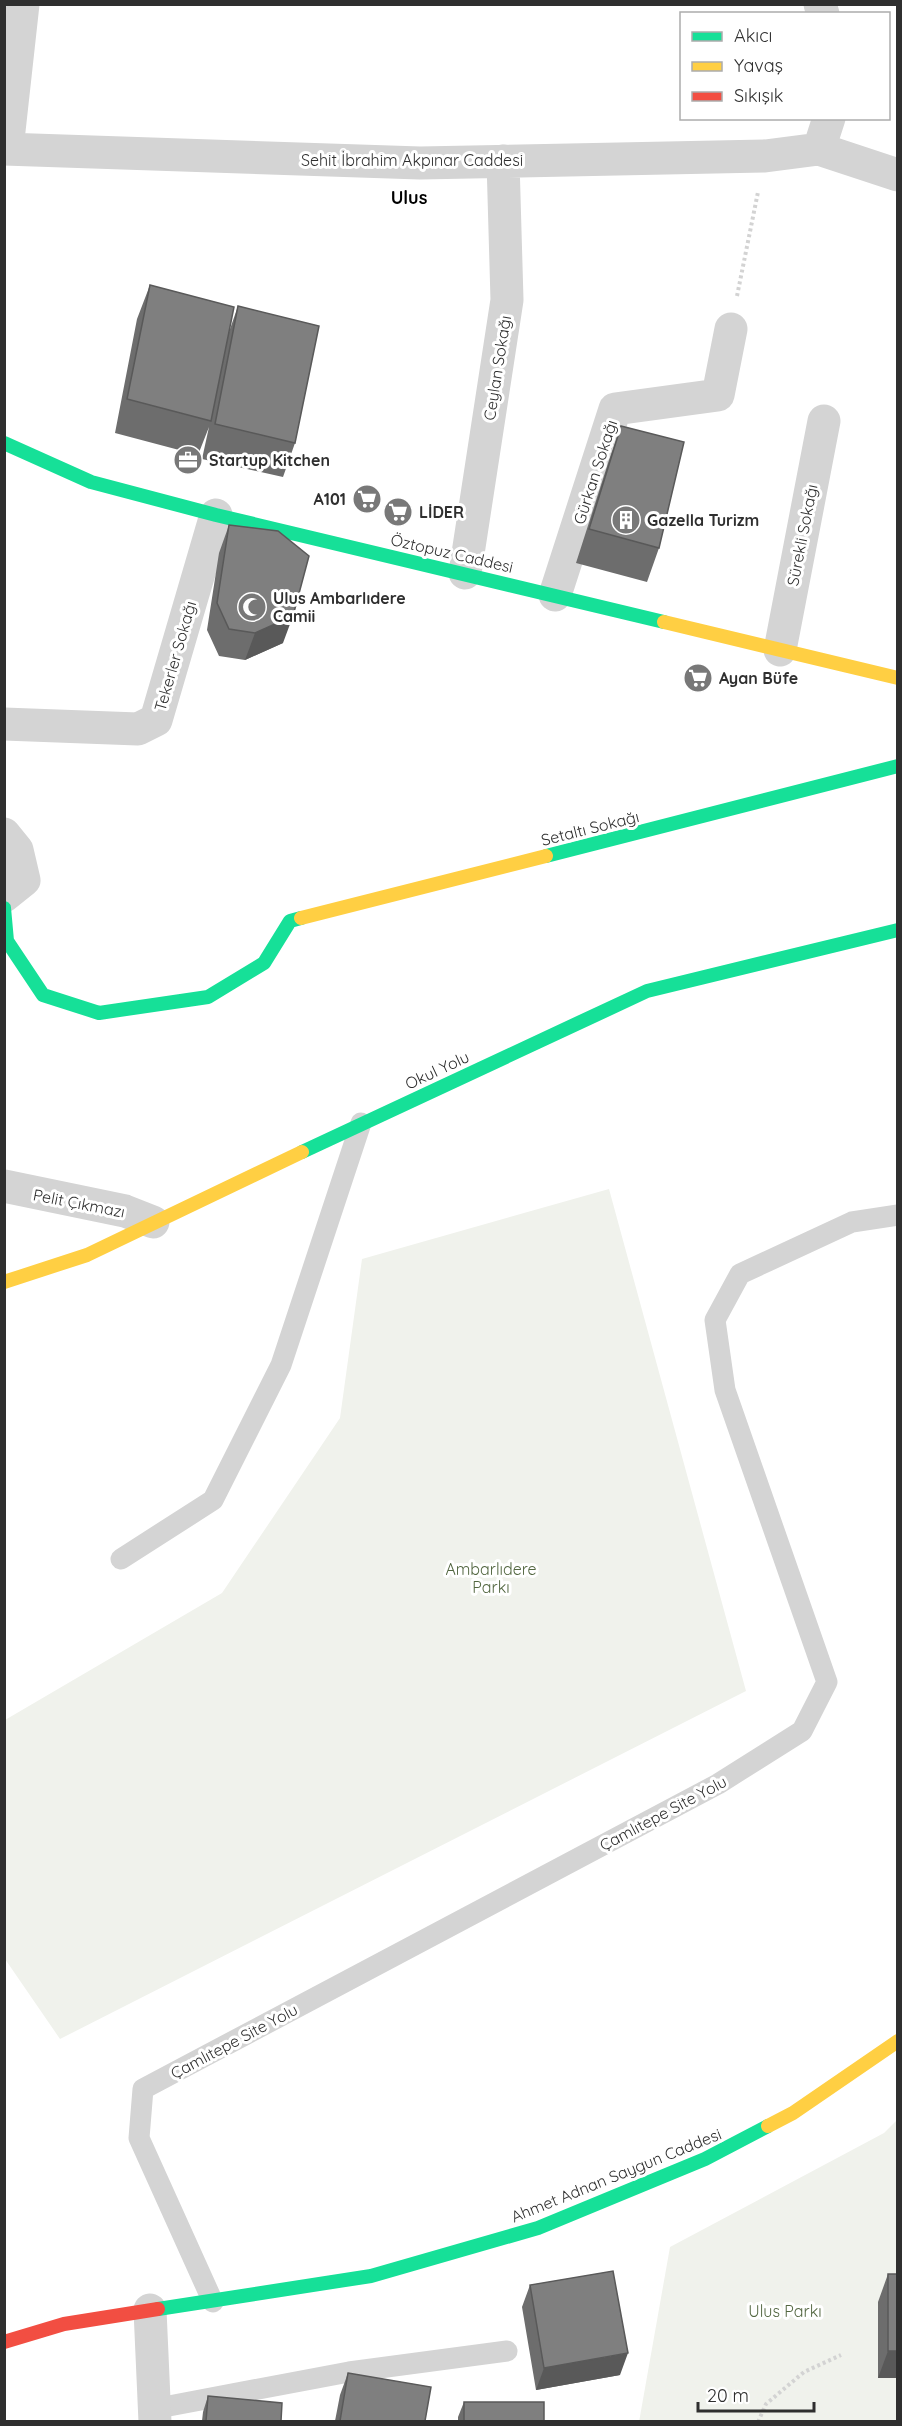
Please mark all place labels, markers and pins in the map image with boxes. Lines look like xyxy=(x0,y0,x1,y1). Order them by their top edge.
office icon: Startup Kitchen xyxy=(172,444,204,476)
place label: Startup Kitchen xyxy=(209,450,330,470)
supermarket icon: A101 xyxy=(351,483,383,515)
place label: A101 xyxy=(314,489,346,509)
supermarket icon: LİDER xyxy=(382,496,414,528)
place label: LİDER xyxy=(419,502,464,522)
building icon: Gazella Turizm xyxy=(610,504,642,536)
place label: Gazella Turizm xyxy=(647,510,759,530)
place label: Ulus Ambarlıdere Camii xyxy=(273,588,406,626)
mosque icon: Ulus Ambarlıdere Camii xyxy=(236,591,268,623)
supermarket icon: Ayan Büfe xyxy=(682,662,714,694)
place label: Ayan Büfe xyxy=(719,668,798,688)

